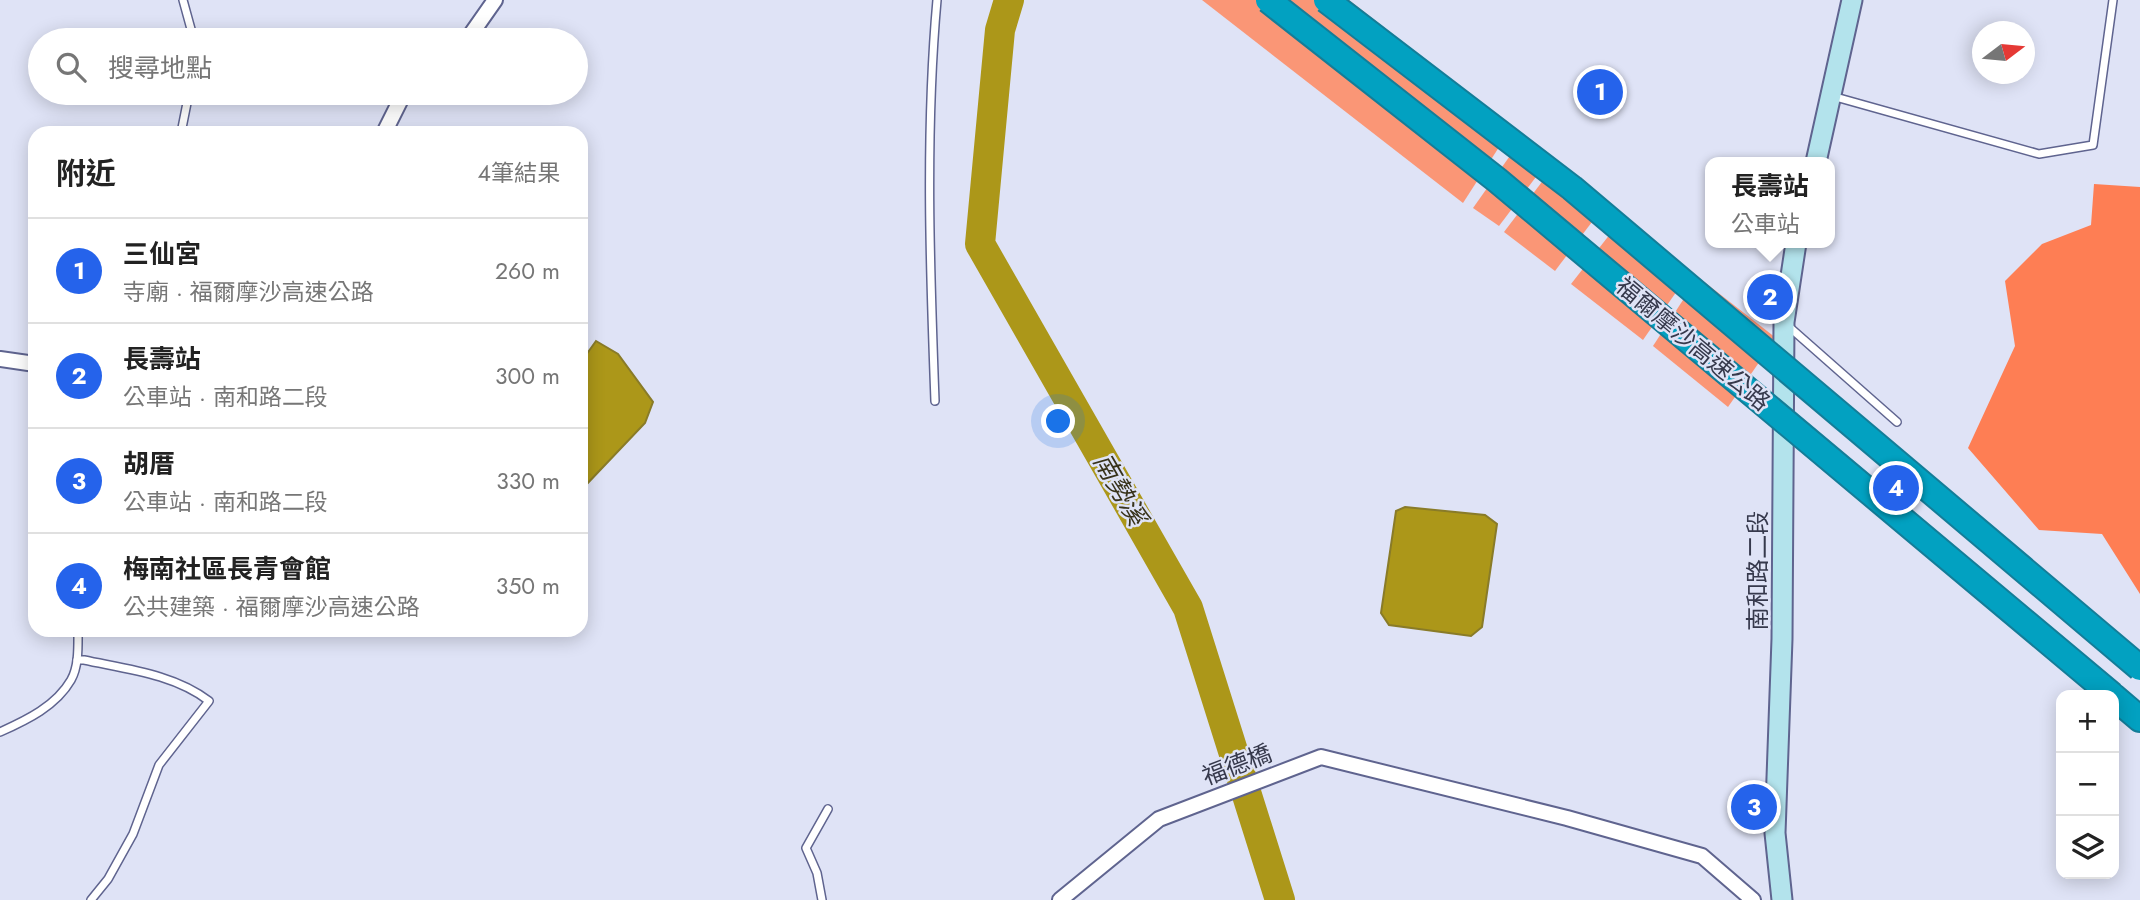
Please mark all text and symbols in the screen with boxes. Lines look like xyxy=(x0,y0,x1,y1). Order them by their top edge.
north arrow xyxy=(1972,21,2035,84)
search box xyxy=(28,28,588,105)
icon: search xyxy=(52,48,90,86)
text: 搜尋地點 xyxy=(108,49,212,87)
pin: 1 xyxy=(1577,66,1623,118)
text: 附近 xyxy=(56,152,116,195)
text: 4筆結果 xyxy=(478,156,560,190)
popup xyxy=(1705,157,1835,248)
text: 長壽站 xyxy=(1731,167,1809,205)
text: 公車站 xyxy=(1731,207,1800,241)
text: 三仙宮 xyxy=(123,235,201,273)
text: 1 xyxy=(73,254,85,288)
text: 260 m xyxy=(495,254,560,288)
street label: 福爾摩沙高速公路 xyxy=(1609,269,1778,419)
pin: 2 xyxy=(1747,271,1793,323)
text: 寺廟 · 福爾摩沙高速公路 xyxy=(123,275,374,309)
text: 長壽站 xyxy=(123,340,201,378)
text: 2 xyxy=(71,359,87,393)
text: 300 m xyxy=(495,359,560,393)
text: 公車站 · 南和路二段 xyxy=(123,380,328,414)
your location xyxy=(1041,404,1075,438)
text: 胡厝 xyxy=(123,445,175,483)
water label: 南勢溪 xyxy=(1084,446,1158,536)
pin: 4 xyxy=(1873,462,1919,514)
text: 3 xyxy=(72,464,86,498)
text: 330 m xyxy=(496,464,560,498)
text: 公車站 · 南和路二段 xyxy=(123,485,328,519)
street label: 南和路二段 xyxy=(1740,511,1775,631)
text: 梅南社區長青會館 xyxy=(123,550,331,588)
text: 4 xyxy=(71,569,87,603)
text: 350 m xyxy=(496,569,560,603)
text: 公共建築 · 福爾摩沙高速公路 xyxy=(123,590,420,624)
map controls xyxy=(2056,690,2119,879)
button: + xyxy=(2056,690,2119,753)
street label: 福德橋 xyxy=(1197,735,1277,794)
button: − xyxy=(2056,753,2119,816)
pin: 3 xyxy=(1731,781,1777,833)
button: layers xyxy=(2056,816,2119,879)

